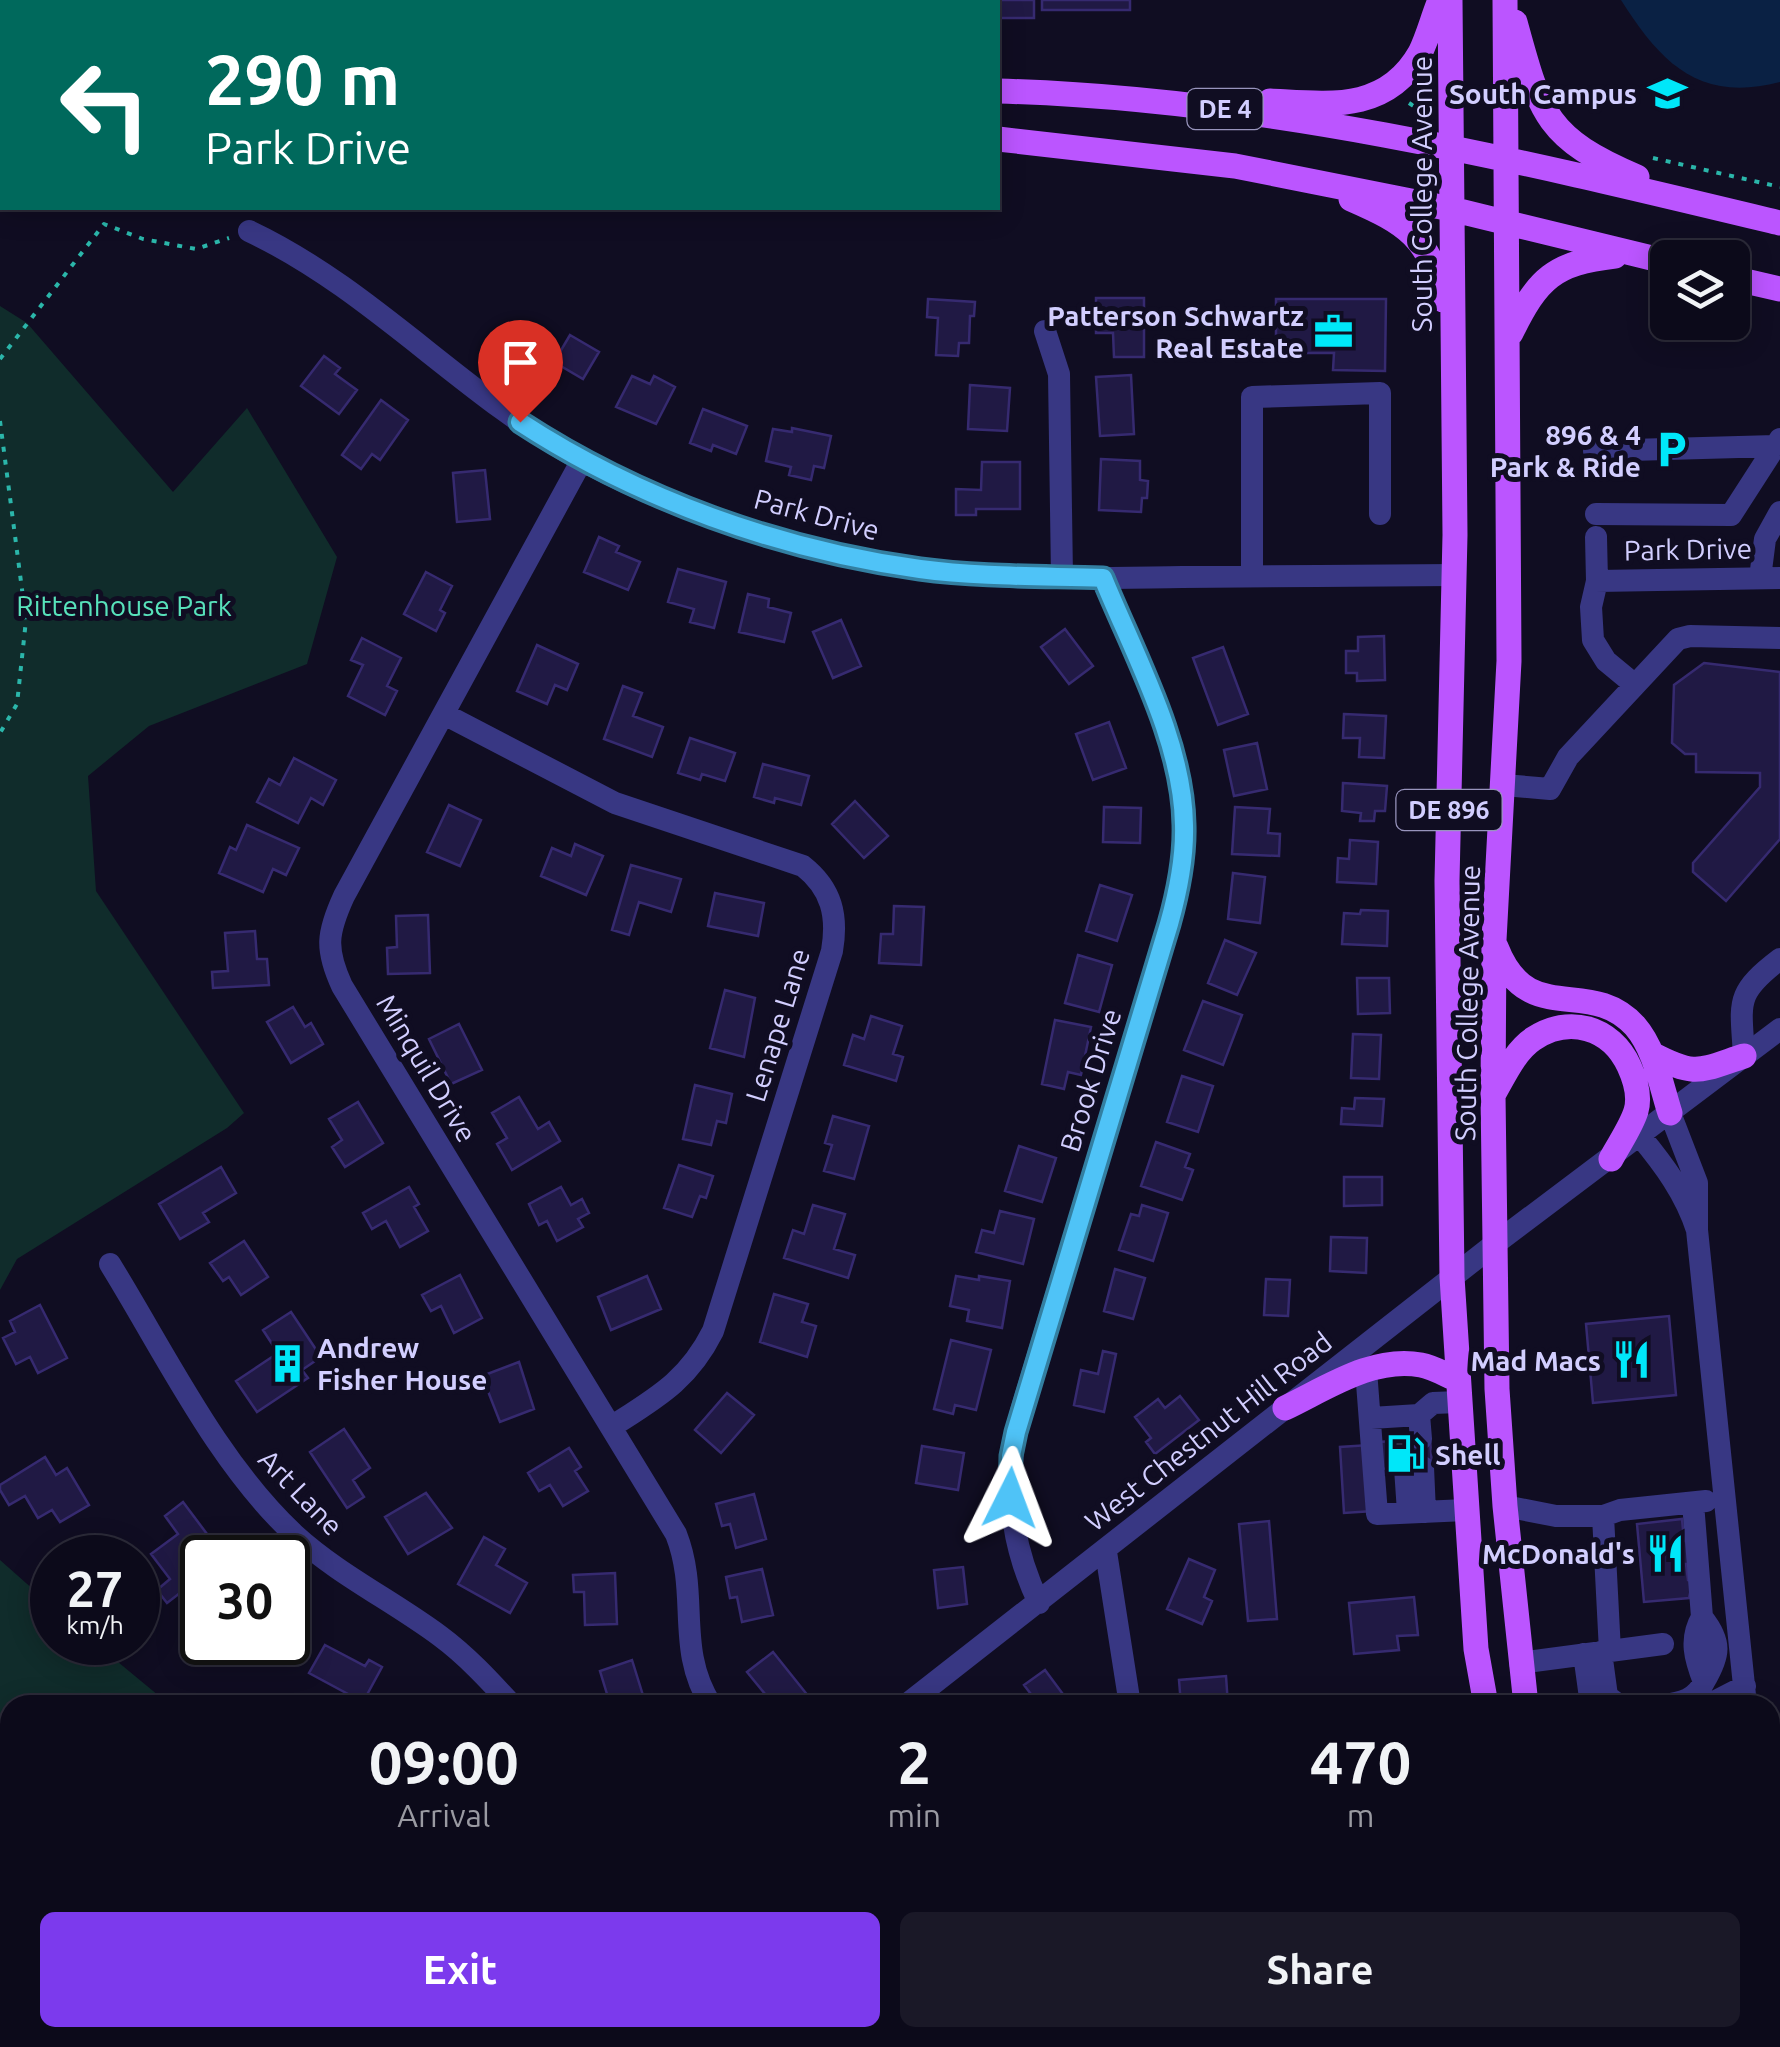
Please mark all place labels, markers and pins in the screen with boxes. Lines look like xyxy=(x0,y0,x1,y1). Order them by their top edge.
school or university icon: South Campus xyxy=(1646,72,1688,114)
place label: South Campus xyxy=(1449,78,1637,109)
place label: Patterson Schwartz Real Estate xyxy=(1047,300,1304,363)
office icon: Patterson Schwartz Real Estate xyxy=(1313,310,1355,352)
pin xyxy=(478,320,563,423)
place label: 896 & 4 Park & Ride xyxy=(1490,419,1641,482)
parking icon: 896 & 4 Park & Ride xyxy=(1650,429,1692,471)
place label: Andrew Fisher House xyxy=(317,1332,487,1395)
restaurant icon: Mad Macs xyxy=(1610,1339,1652,1381)
building icon: Andrew Fisher House xyxy=(266,1342,308,1384)
place label: Mad Macs xyxy=(1470,1345,1601,1376)
fuel station icon: Shell xyxy=(1384,1433,1426,1475)
place label: Shell xyxy=(1435,1439,1500,1470)
restaurant icon: McDonald's xyxy=(1644,1532,1686,1574)
place label: McDonald's xyxy=(1482,1538,1635,1569)

